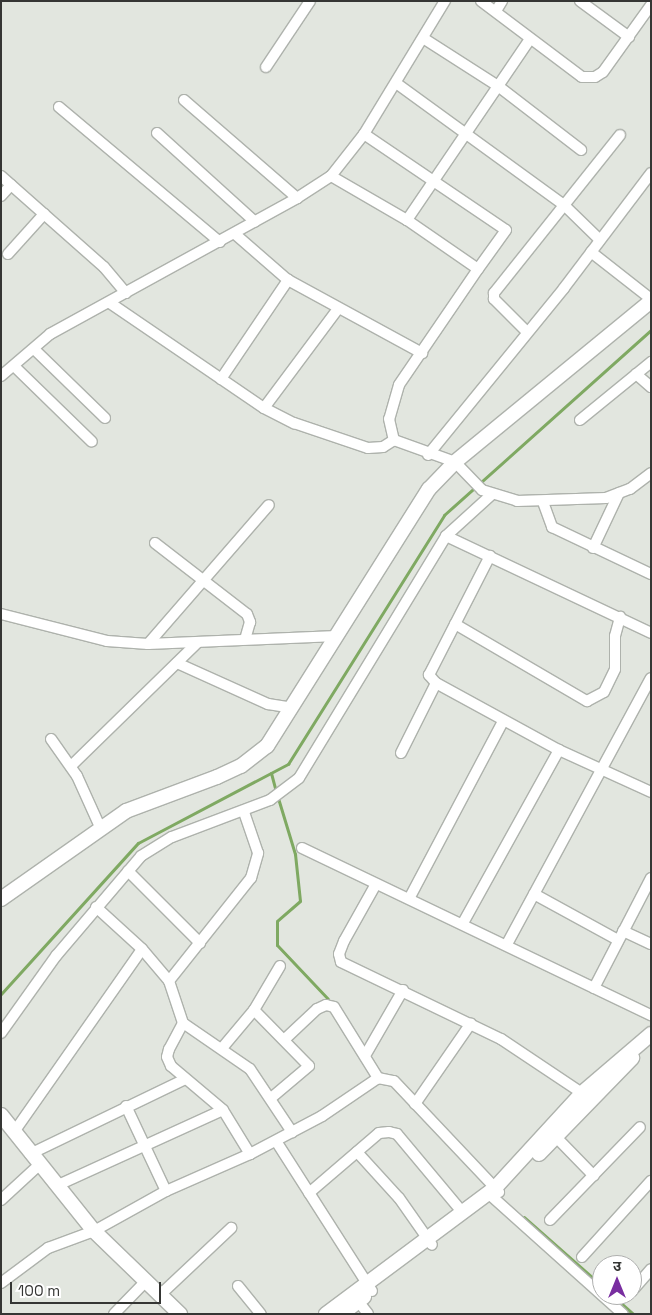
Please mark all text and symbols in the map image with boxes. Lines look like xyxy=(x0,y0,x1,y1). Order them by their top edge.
north arrow xyxy=(592,1255,642,1305)
text: उ xyxy=(613,1257,621,1275)
scale bar xyxy=(12,1272,164,1304)
text: 100 m xyxy=(18,1281,60,1300)

